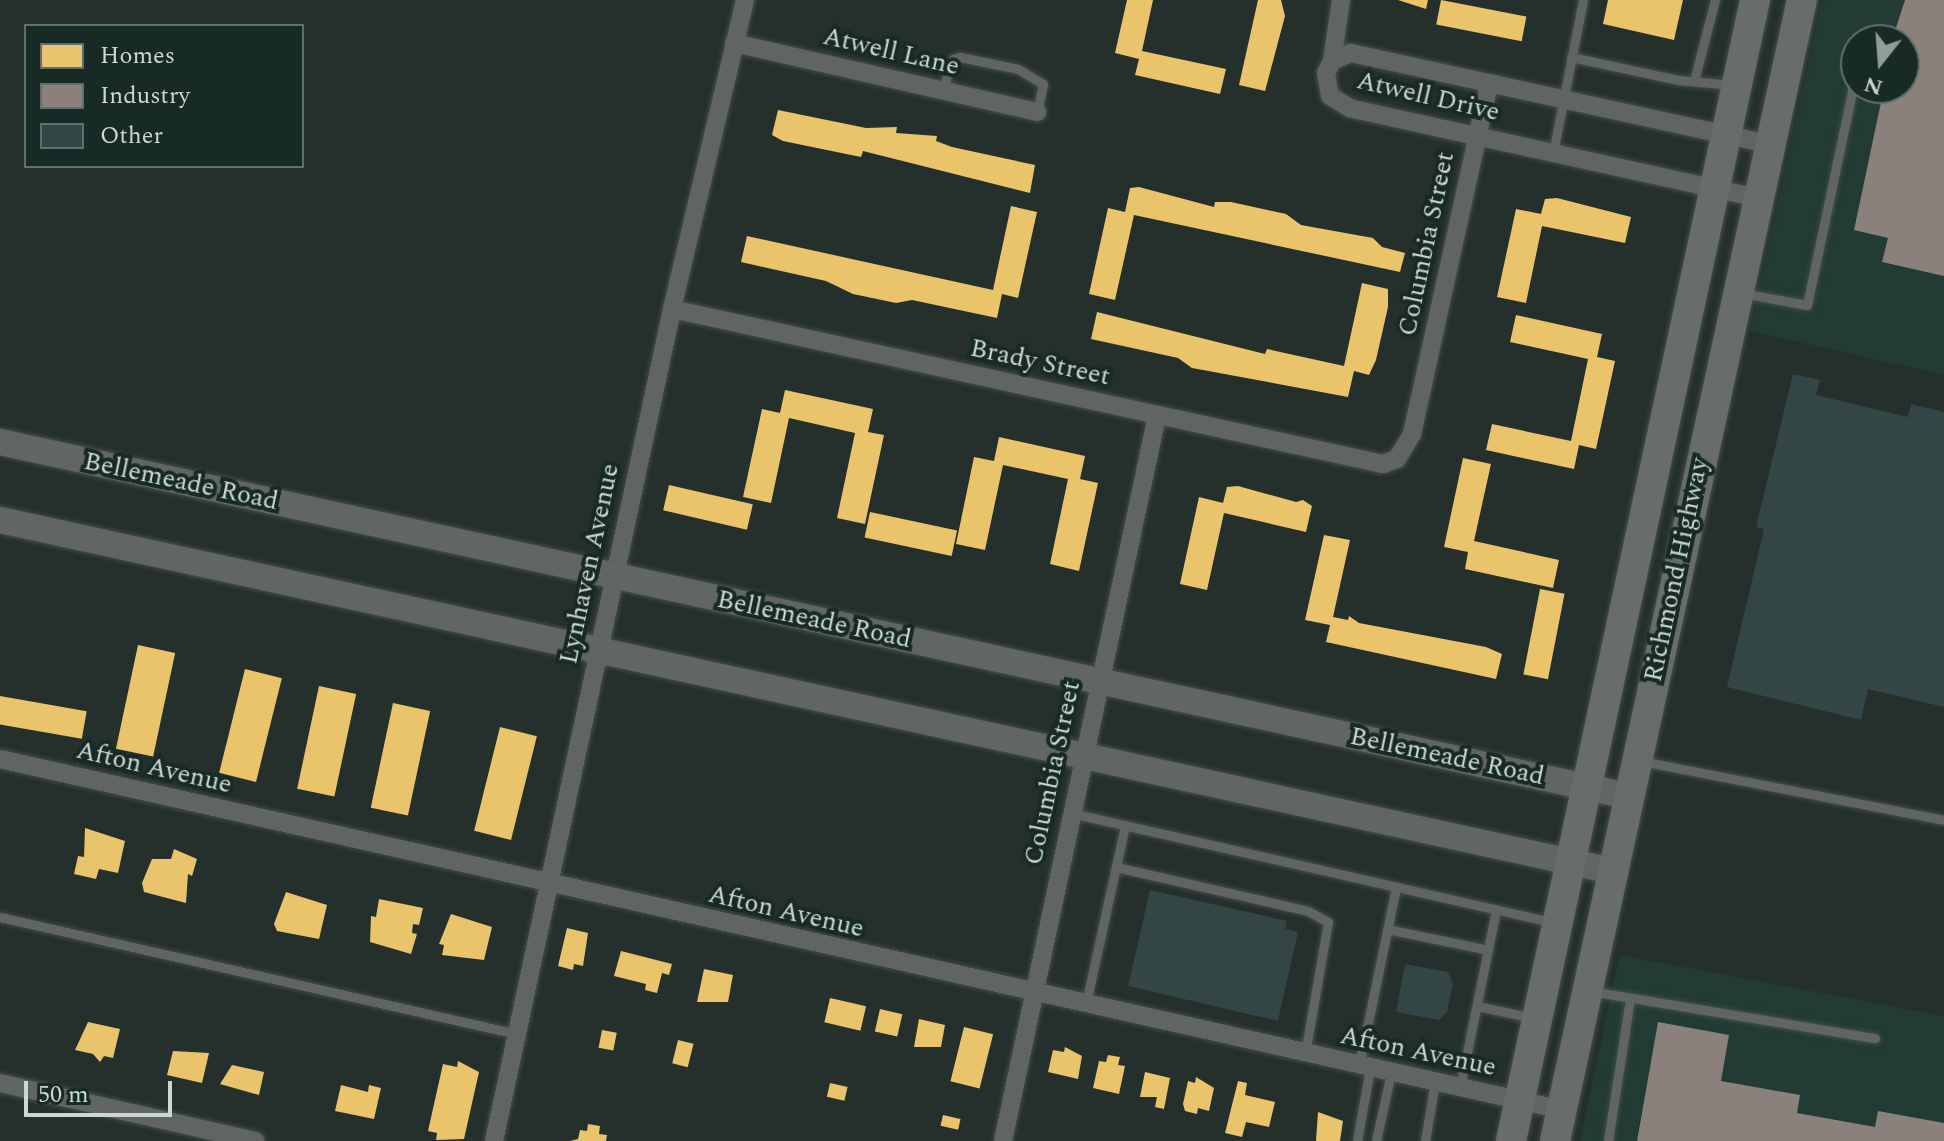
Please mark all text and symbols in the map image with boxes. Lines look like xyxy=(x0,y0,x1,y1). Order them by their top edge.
street label: Atwell Lane xyxy=(820,21,962,83)
legend xyxy=(24,24,304,168)
north arrow xyxy=(1840,24,1920,104)
text: Homes xyxy=(100,38,175,74)
street label: Atwell Drive xyxy=(1354,65,1502,129)
text: N xyxy=(1860,67,1887,104)
text: Industry xyxy=(100,78,190,114)
text: Other xyxy=(100,118,163,154)
street label: Columbia Street xyxy=(1392,149,1462,339)
street label: Brady Street xyxy=(967,333,1113,393)
street label: Bellemeade Road xyxy=(81,446,281,518)
street label: Richmond Highway xyxy=(1638,455,1716,685)
street label: Lynhaven Avenue xyxy=(554,461,626,667)
street label: Bellemeade Road xyxy=(714,584,914,656)
street label: Columbia Street xyxy=(1018,678,1088,868)
street label: Bellemeade Road xyxy=(1347,721,1547,793)
street label: Afton Avenue xyxy=(73,735,235,801)
street label: Afton Avenue xyxy=(705,879,867,945)
street label: Afton Avenue xyxy=(1337,1020,1499,1084)
scale bar xyxy=(28,1065,176,1115)
text: 50 m xyxy=(38,1077,89,1113)

